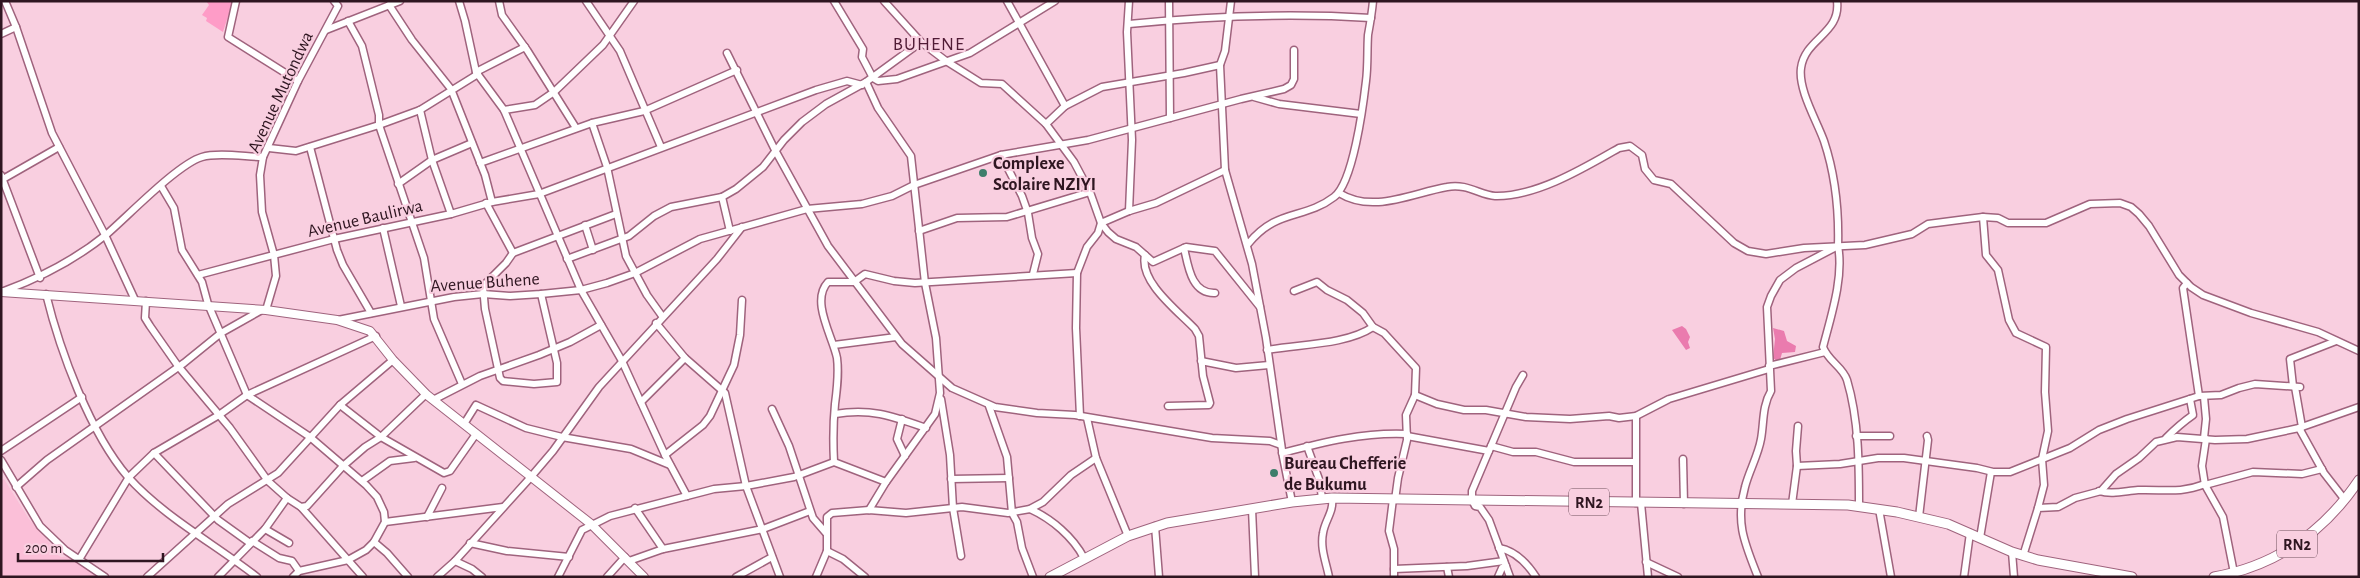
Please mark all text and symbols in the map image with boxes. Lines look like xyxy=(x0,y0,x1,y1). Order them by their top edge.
street label: Avenue Mutondwa xyxy=(245,29,317,156)
district label: BUHENE xyxy=(893,35,965,54)
place label: Complexe Scolaire NZIYI xyxy=(993,155,1096,194)
marker: Complexe Scolaire NZIYI xyxy=(977,167,989,179)
street label: Avenue Baulirwa xyxy=(306,197,425,241)
street label: Avenue Buhene xyxy=(430,270,540,296)
place label: Bureau Chefferie de Bukumu xyxy=(1284,455,1406,494)
marker: Bureau Chefferie de Bukumu xyxy=(1268,467,1280,479)
road number: RN2 xyxy=(1569,488,1609,516)
scale bar xyxy=(18,530,162,562)
road number: RN2 xyxy=(2277,530,2317,558)
text: 200 m xyxy=(25,541,62,556)

